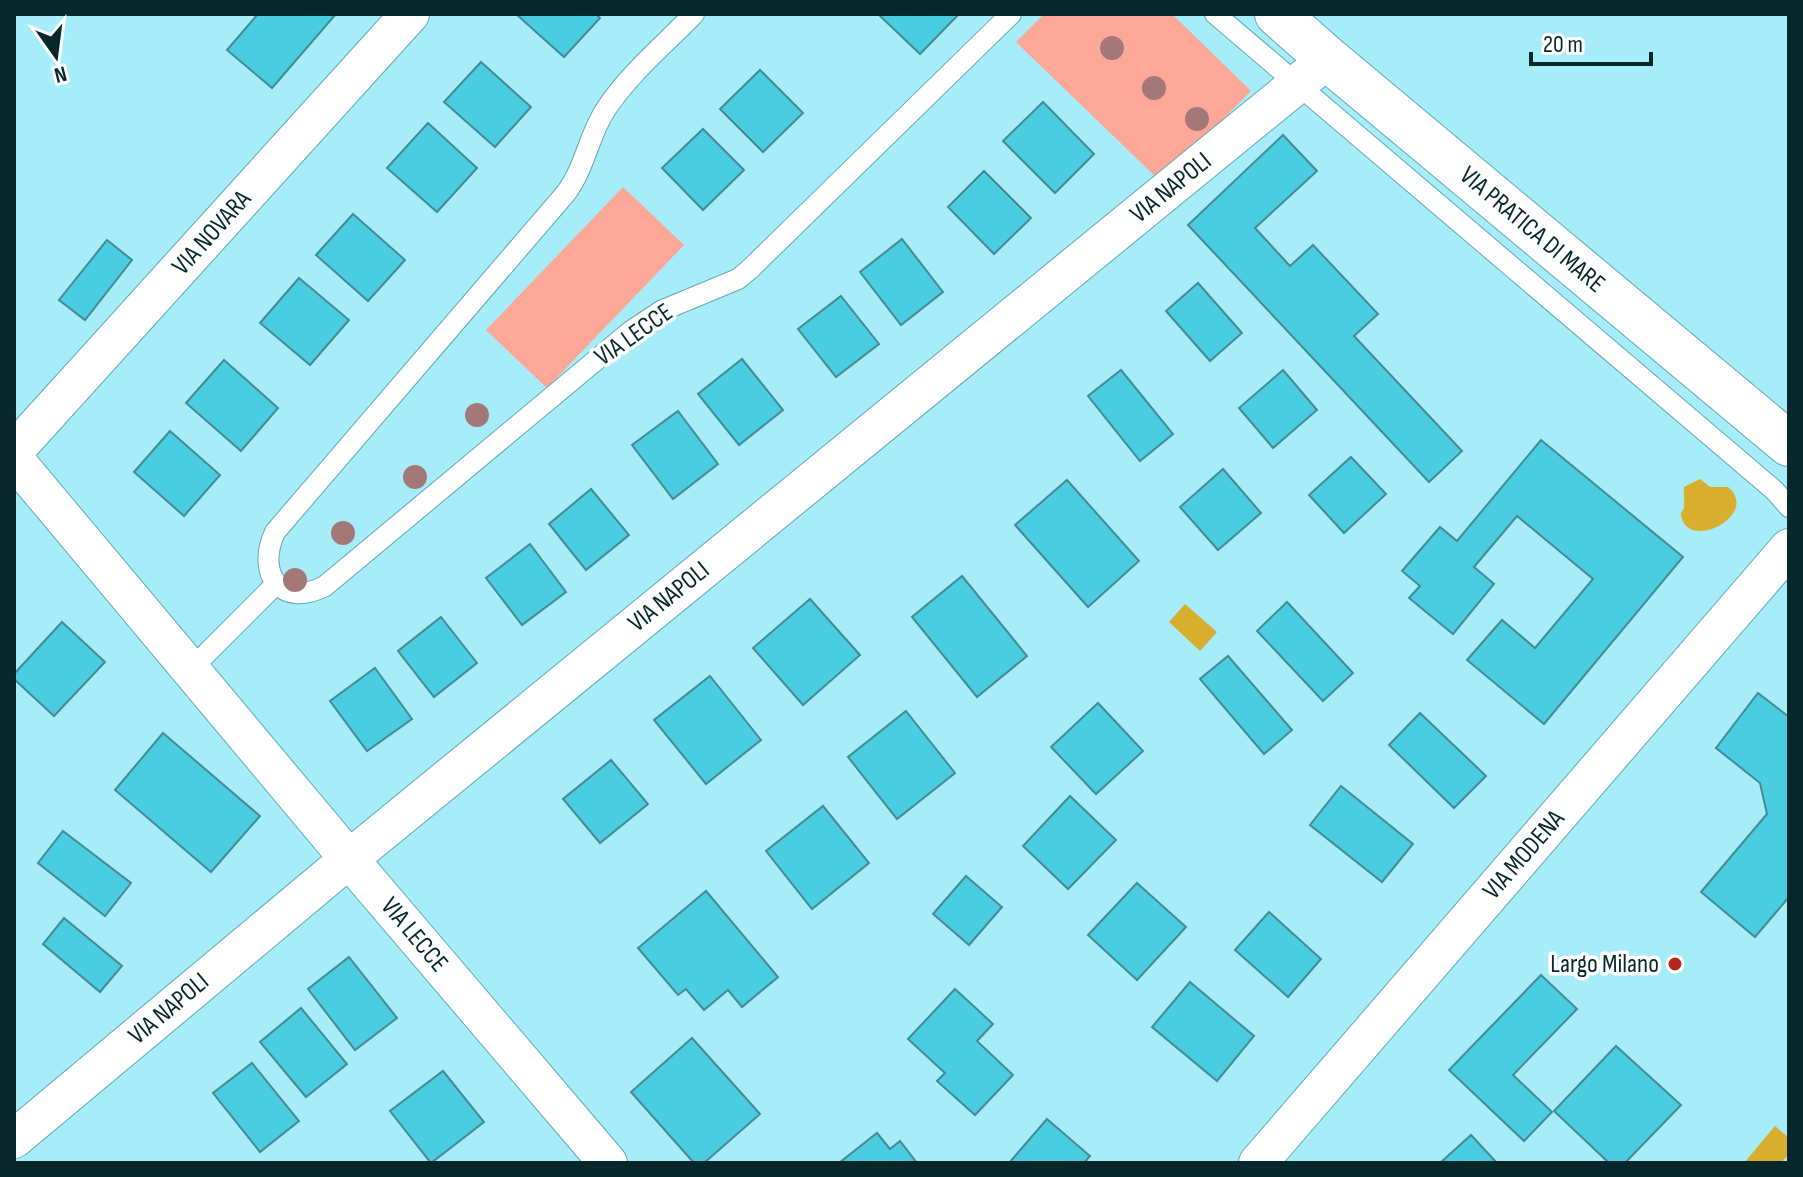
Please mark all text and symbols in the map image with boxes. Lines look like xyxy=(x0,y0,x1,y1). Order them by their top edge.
north arrow xyxy=(16,16,96,96)
scale bar xyxy=(1531,16,1651,66)
text: 20 m xyxy=(1543,30,1583,59)
text: N xyxy=(52,59,69,88)
street label: VIA NAPOLI xyxy=(1124,146,1218,230)
street label: VIA PRATICA DI MARE xyxy=(1453,160,1611,300)
street label: VIA NOVARA xyxy=(166,184,259,282)
street label: VIA LECCE xyxy=(589,297,679,373)
street label: VIA NAPOLI xyxy=(622,555,716,639)
street label: VIA MODENA xyxy=(1477,803,1572,906)
street label: VIA LECCE xyxy=(374,891,454,979)
place label: Largo Milano xyxy=(1550,949,1659,980)
marker: Largo Milano xyxy=(1666,955,1684,973)
street label: VIA NAPOLI xyxy=(123,967,215,1051)

